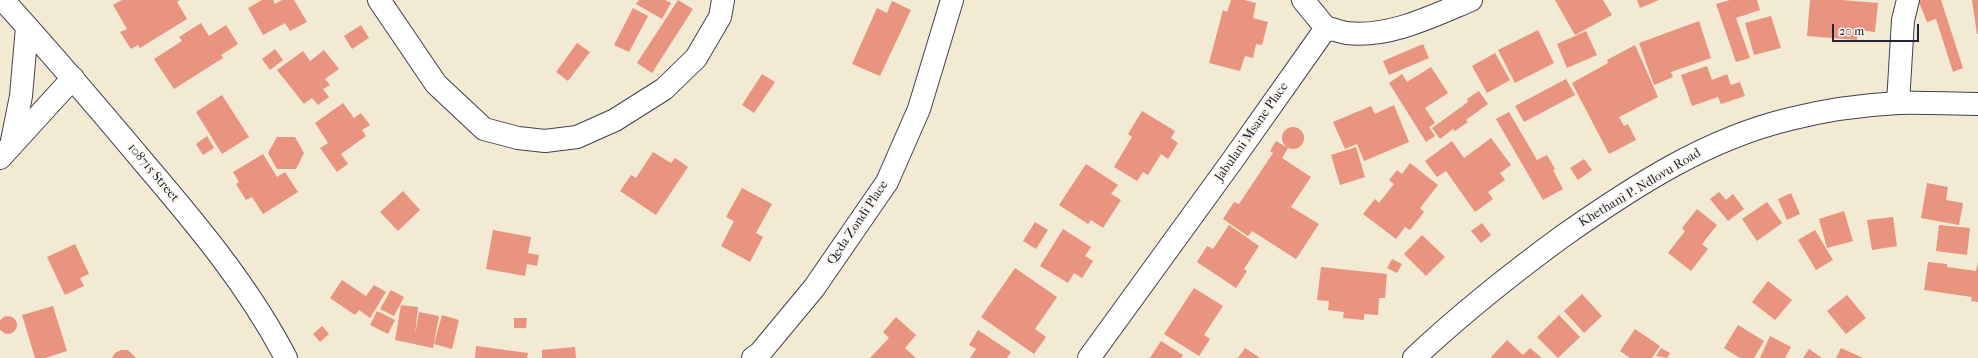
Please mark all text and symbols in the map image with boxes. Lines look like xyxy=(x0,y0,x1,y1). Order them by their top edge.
scale bar xyxy=(1834,16,1921,42)
text: 20 m xyxy=(1839,24,1864,38)
street label: Jabulani Msane Place xyxy=(1212,79,1292,185)
street label: 108715 Street xyxy=(124,140,182,206)
street label: Khethani P. Ndlovu Road xyxy=(1576,145,1704,231)
street label: Qeda Zondi Place xyxy=(824,178,892,268)

